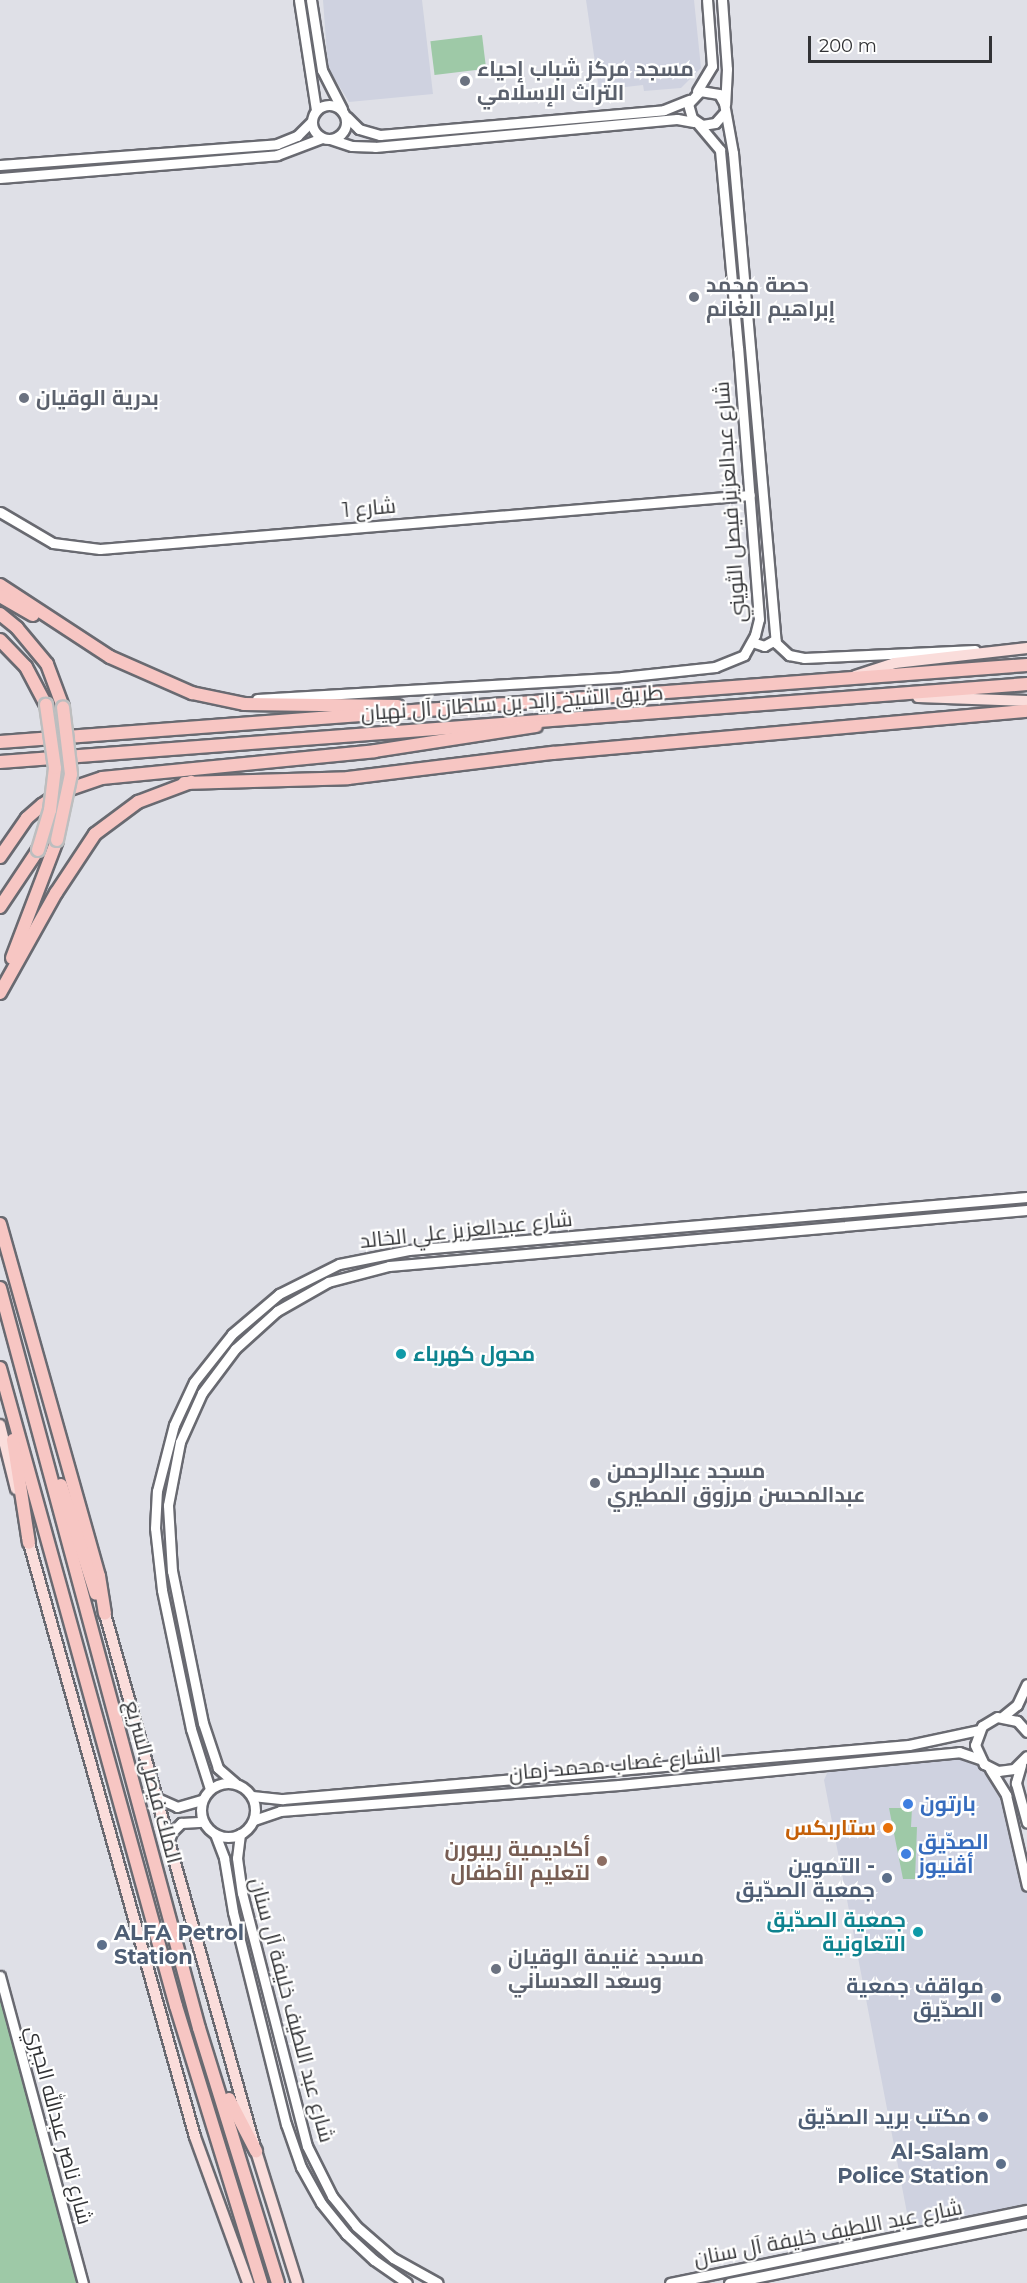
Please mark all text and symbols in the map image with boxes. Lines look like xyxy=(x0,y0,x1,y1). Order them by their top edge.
scale bar xyxy=(811,24,996,62)
text: 200 m xyxy=(819,35,877,57)
place label: مسجد مركز شباب إحياء التراث الإسلامي xyxy=(477,56,694,106)
marker: مسجد مركز شباب إحياء التراث الإسلامي xyxy=(458,74,472,88)
place label: حصة محمد إبراهيم الغانم xyxy=(706,272,835,322)
marker: حصة محمد إبراهيم الغانم xyxy=(687,290,701,304)
street label: شارع عبدالعزيز فيصل الثويني xyxy=(709,380,751,624)
place label: بدرية الوقيان xyxy=(36,385,159,411)
marker: بدرية الوقيان xyxy=(17,391,31,405)
street label: شارع 1 xyxy=(341,493,397,523)
street label: طريق الشيخ زايد بن سلطان آل نهيان xyxy=(360,680,664,726)
street label: شارع عبدالعزيز علي الخالد xyxy=(359,1206,573,1254)
place label: محول كهرباء xyxy=(413,1341,535,1367)
marker: محول كهرباء xyxy=(394,1347,408,1361)
place label: مسجد عبدالرحمن عبدالمحسن مرزوق المطيري xyxy=(607,1458,865,1508)
marker: مسجد عبدالرحمن عبدالمحسن مرزوق المطيري xyxy=(588,1476,602,1490)
street label: الملك فيصل السريع xyxy=(119,1698,187,1866)
street label: الشارع غصاب محمد زمان xyxy=(508,1742,722,1786)
place label: بارتون xyxy=(920,1791,976,1817)
marker: بارتون xyxy=(901,1797,915,1811)
place label: ستاربكس xyxy=(785,1815,876,1841)
marker: ستاربكس xyxy=(881,1821,895,1835)
place label: الصدّيق أڤنيوز xyxy=(918,1829,989,1879)
place label: أكاديمية ريبورن لتعليم الأطفال xyxy=(445,1836,590,1886)
marker: الصدّيق أڤنيوز xyxy=(899,1847,913,1861)
place label: التموين - جمعية الصدّيق xyxy=(736,1853,875,1903)
marker: أكاديمية ريبورن لتعليم الأطفال xyxy=(595,1854,609,1868)
marker: التموين - جمعية الصدّيق xyxy=(880,1871,894,1885)
street label: شارع عبد اللطيف خليفة آل سنان xyxy=(244,1875,340,2145)
place label: جمعية الصدّيق التعاونية xyxy=(767,1907,906,1957)
place label: ALFA Petrol Station xyxy=(114,1920,244,1970)
marker: جمعية الصدّيق التعاونية xyxy=(911,1925,925,1939)
marker: ALFA Petrol Station xyxy=(95,1938,109,1952)
place label: مسجد غنيمة الوقيان وسعد العدساني xyxy=(508,1944,704,1994)
marker: مسجد غنيمة الوقيان وسعد العدساني xyxy=(489,1962,503,1976)
place label: مواقف جمعية الصدّيق xyxy=(846,1973,984,2023)
marker: مواقف جمعية الصدّيق xyxy=(989,1991,1003,2005)
street label: شارع ناصر عبدالله الجبري xyxy=(20,2023,98,2227)
place label: مكتب بريد الصدّيق xyxy=(798,2104,971,2130)
marker: مكتب بريد الصدّيق xyxy=(976,2110,990,2124)
place label: Al-Salam Police Station xyxy=(837,2139,989,2189)
marker: Al-Salam Police Station xyxy=(994,2157,1008,2171)
street label: شارع عبد اللطيف خليفة آل سنان xyxy=(692,2195,964,2271)

